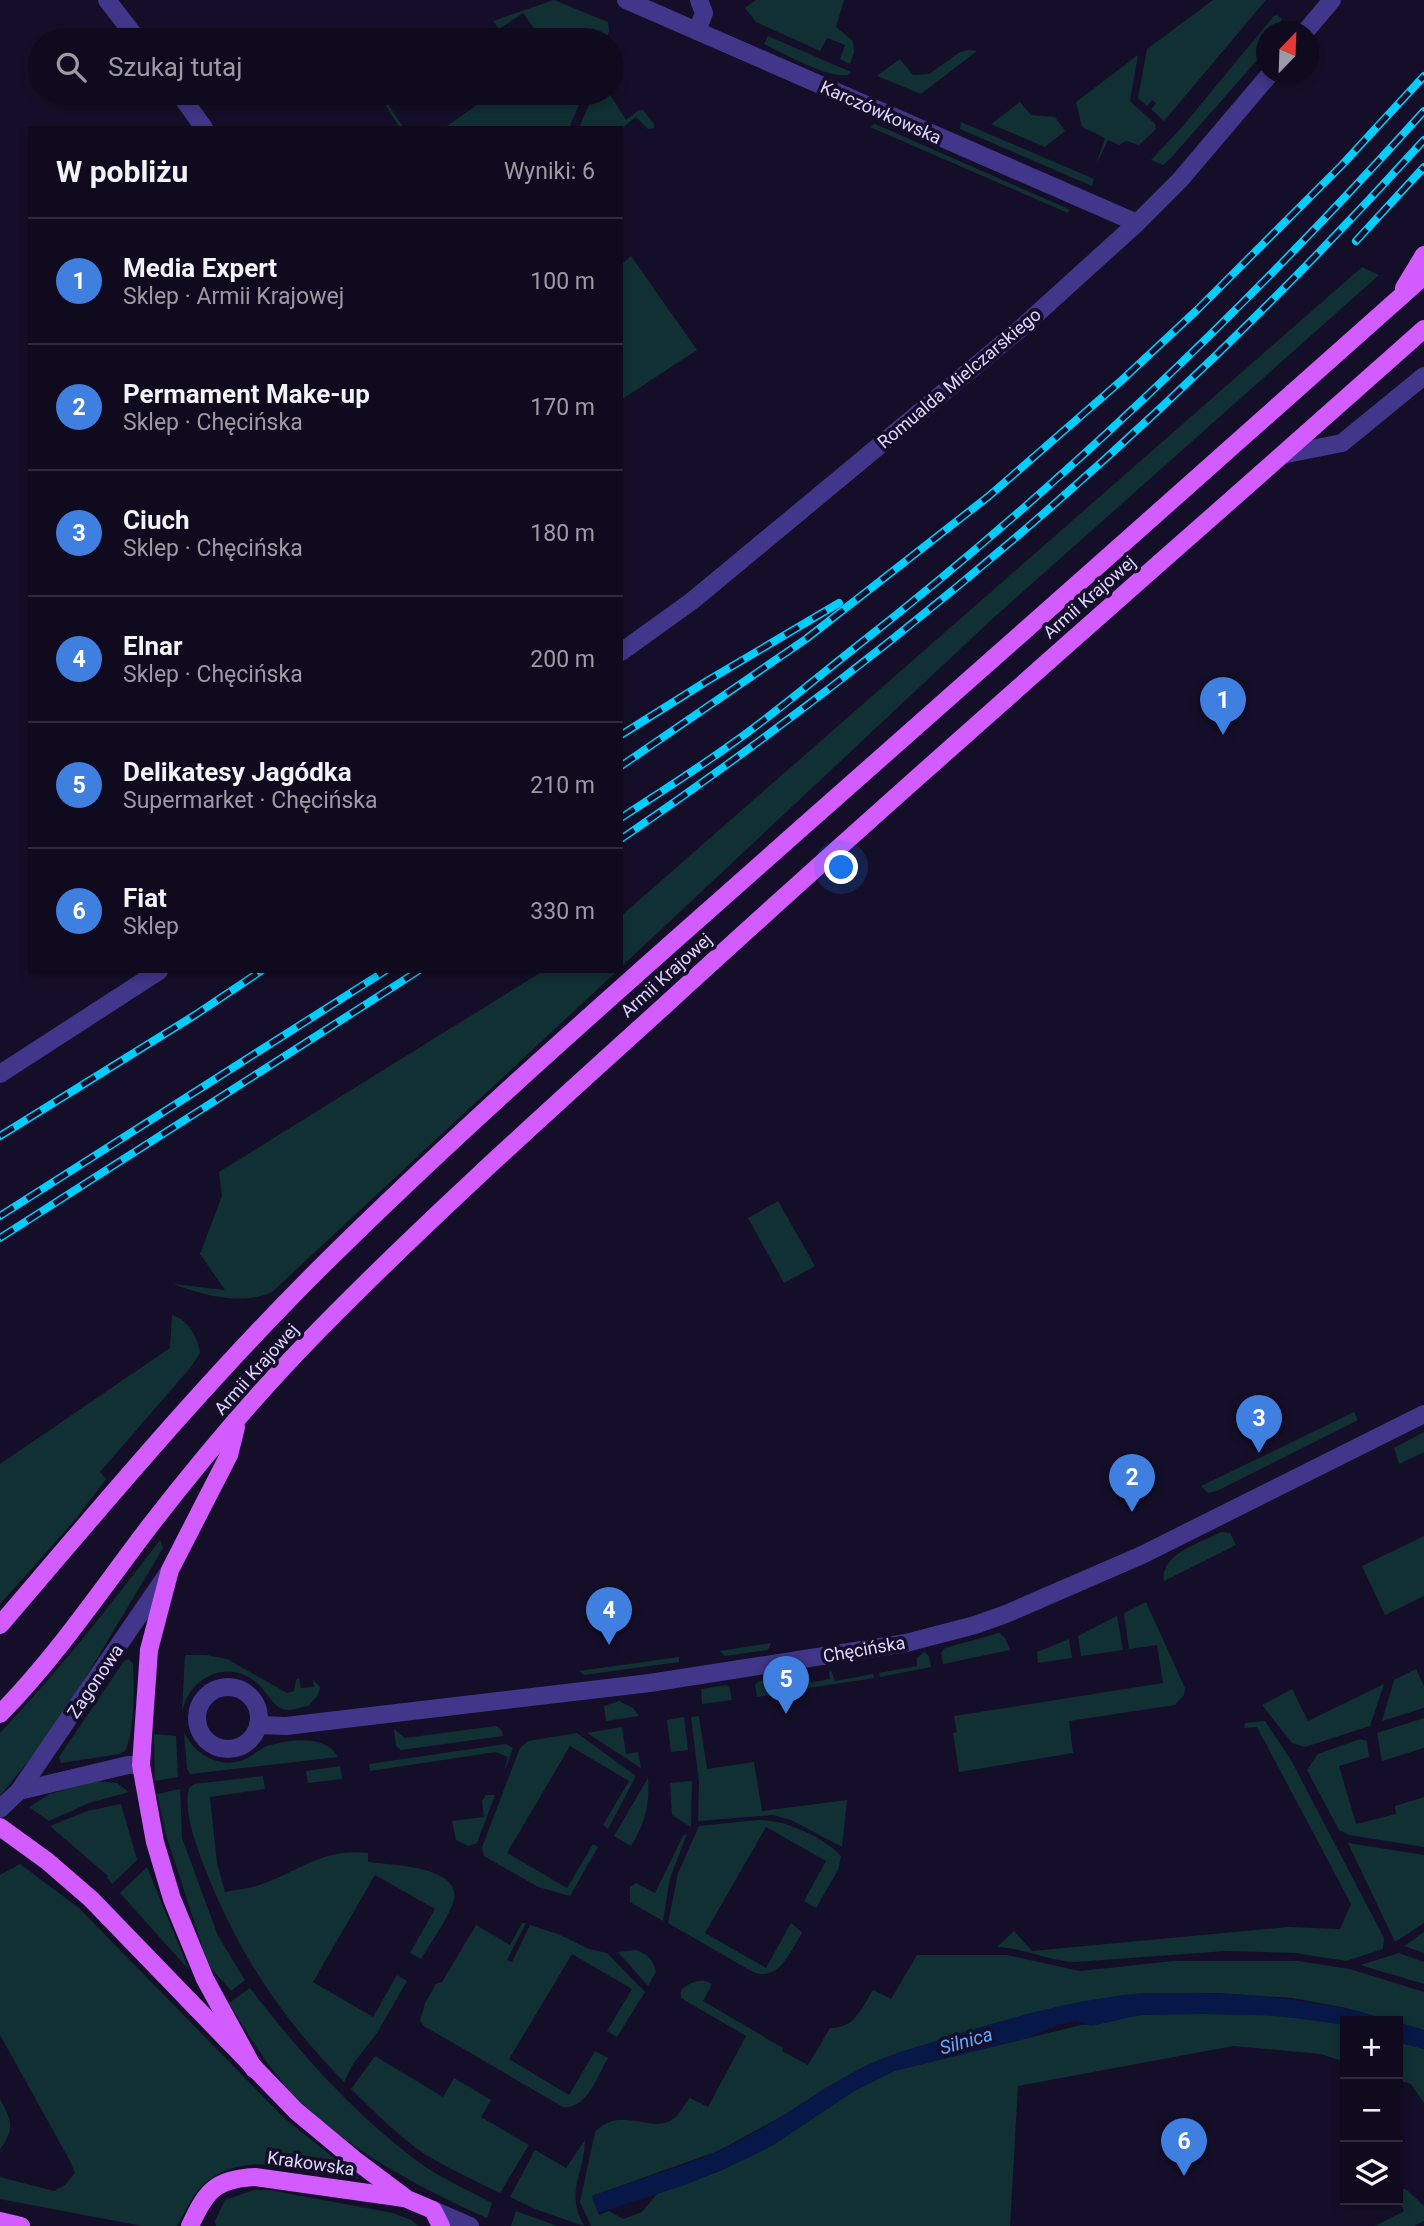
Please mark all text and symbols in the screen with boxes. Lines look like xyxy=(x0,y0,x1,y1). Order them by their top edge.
north arrow xyxy=(1256,21,1319,84)
search box xyxy=(28,28,623,105)
icon: search xyxy=(52,48,90,86)
text: Szukaj tutaj xyxy=(108,52,242,82)
street label: Karczówkowska xyxy=(817,76,945,148)
text: W pobliżu xyxy=(56,154,188,189)
text: Wyniki: 6 xyxy=(504,158,595,185)
text: Media Expert xyxy=(123,253,277,283)
text: 1 xyxy=(72,268,86,295)
text: 100 m xyxy=(530,268,595,295)
text: Sklep · Armii Krajowej xyxy=(123,283,344,310)
street label: Romualda Mielczarskiego xyxy=(873,304,1045,452)
text: Permament Make-up xyxy=(123,379,370,409)
text: 2 xyxy=(72,394,86,421)
text: 170 m xyxy=(530,394,595,421)
text: Sklep · Chęcińska xyxy=(123,409,303,436)
text: Ciuch xyxy=(123,505,190,535)
text: 3 xyxy=(72,520,86,547)
text: 180 m xyxy=(530,520,595,547)
text: Sklep · Chęcińska xyxy=(123,535,303,562)
street label: Armii Krajowej xyxy=(1038,551,1140,643)
text: Elnar xyxy=(123,631,183,661)
text: 4 xyxy=(72,646,86,673)
text: 200 m xyxy=(530,646,595,673)
text: Sklep · Chęcińska xyxy=(123,661,303,688)
pin: 1 xyxy=(1200,677,1246,735)
text: Delikatesy Jagódka xyxy=(123,757,352,787)
text: 5 xyxy=(72,772,86,799)
text: 210 m xyxy=(530,772,595,799)
text: Supermarket · Chęcińska xyxy=(123,787,378,814)
your location xyxy=(824,850,858,884)
text: Fiat xyxy=(123,883,167,913)
text: 6 xyxy=(72,898,86,925)
text: 330 m xyxy=(530,898,595,925)
text: Sklep xyxy=(123,913,179,940)
street label: Armii Krajowej xyxy=(616,929,716,1021)
street label: Armii Krajowej xyxy=(210,1319,302,1419)
pin: 3 xyxy=(1236,1395,1282,1453)
pin: 2 xyxy=(1109,1454,1155,1512)
pin: 4 xyxy=(586,1587,632,1645)
street label: Chęcińska xyxy=(821,1631,907,1667)
street label: Zagonowa xyxy=(63,1640,127,1722)
pin: 5 xyxy=(763,1656,809,1714)
map controls xyxy=(1340,2016,1403,2205)
button: + xyxy=(1340,2016,1403,2079)
water label: Silnica xyxy=(937,2022,995,2060)
button: − xyxy=(1340,2079,1403,2142)
pin: 6 xyxy=(1161,2118,1207,2176)
button: layers xyxy=(1340,2142,1403,2205)
street label: Krakowska xyxy=(266,2146,356,2180)

